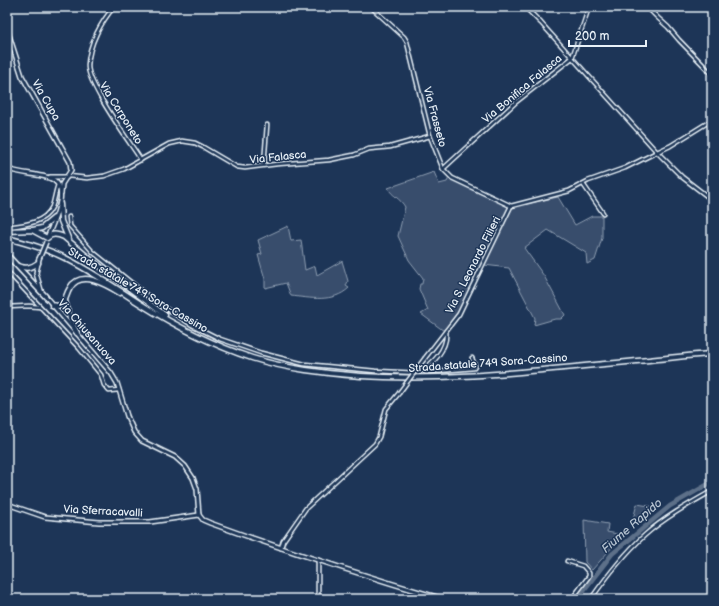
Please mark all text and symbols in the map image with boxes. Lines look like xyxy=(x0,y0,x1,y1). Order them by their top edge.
scale bar xyxy=(569,22,646,48)
text: 200 m xyxy=(575,29,609,44)
street label: Via Bonifica Falasca xyxy=(479,52,565,126)
street label: Via Cupa xyxy=(29,77,63,123)
street label: Via Carponeto xyxy=(97,79,145,147)
street label: Via Frasseto xyxy=(421,85,449,149)
street label: Via Falasca xyxy=(249,148,307,166)
street label: Via S. Leonardo Filieri xyxy=(443,214,503,316)
street label: Strada statale 749 Sora-Cassino xyxy=(66,245,210,335)
street label: Via Chiusanuova xyxy=(55,297,119,367)
street label: Strada statale 749 Sora-Cassino xyxy=(408,351,568,375)
water label: Fiume Rapido xyxy=(599,496,665,556)
street label: Via Sferracavalli xyxy=(63,502,143,520)

